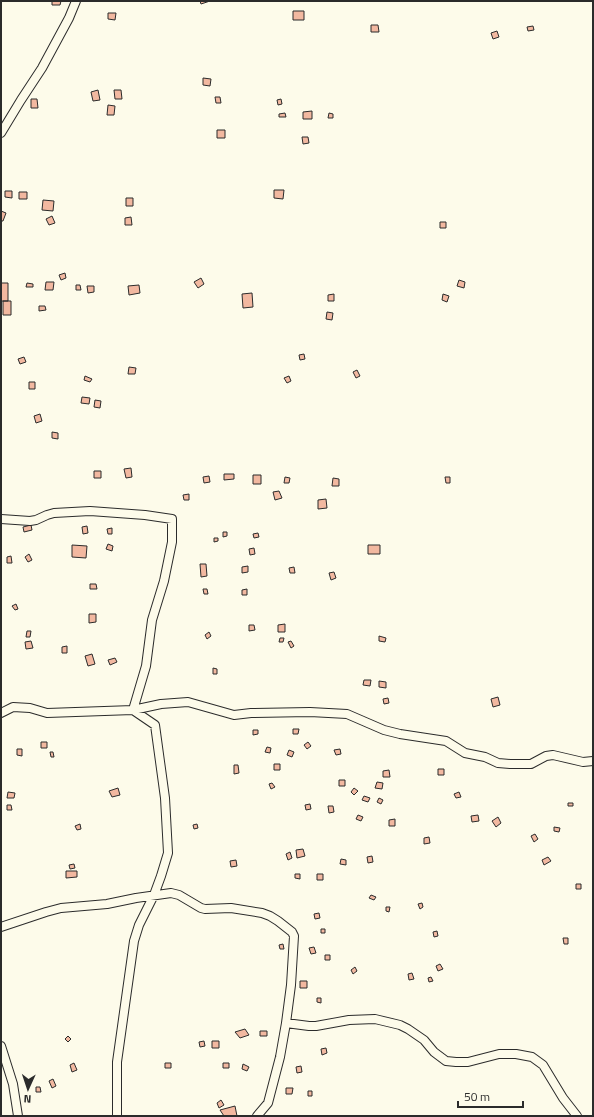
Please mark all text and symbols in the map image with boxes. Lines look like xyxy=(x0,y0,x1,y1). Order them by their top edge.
north arrow xyxy=(8,1069,48,1109)
scale bar xyxy=(458,1083,523,1109)
text: 50 m xyxy=(464,1087,490,1106)
text: N xyxy=(23,1091,32,1107)

